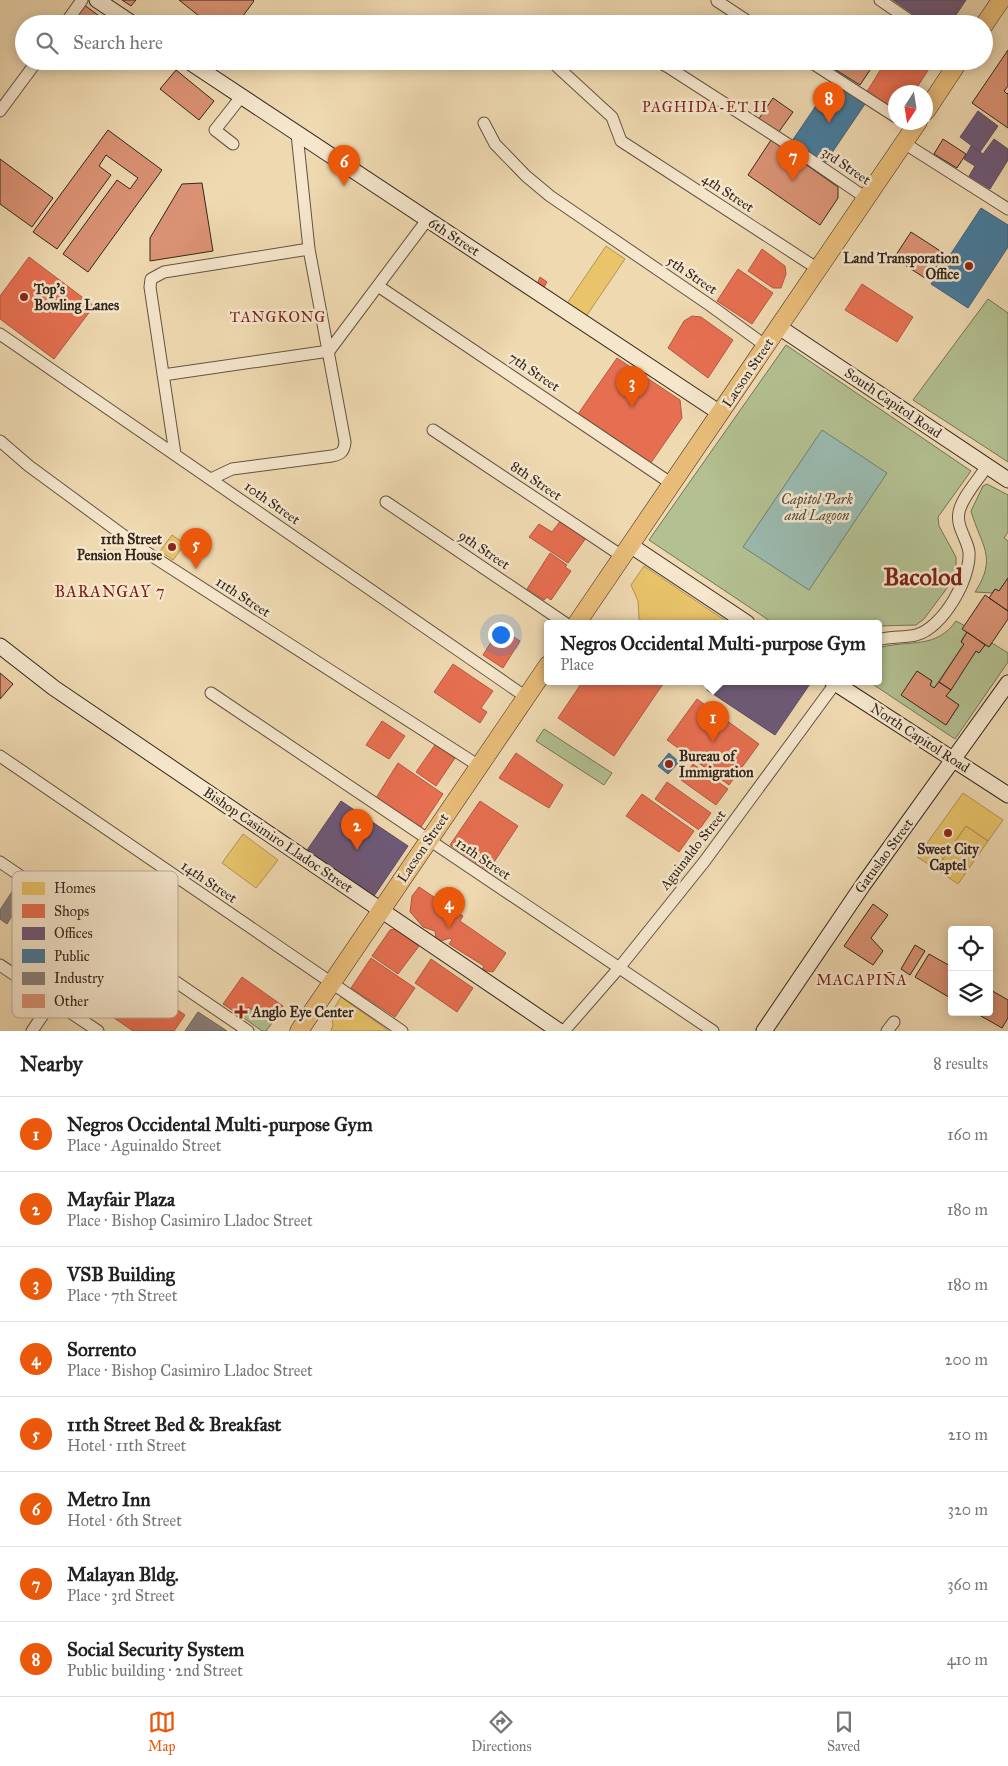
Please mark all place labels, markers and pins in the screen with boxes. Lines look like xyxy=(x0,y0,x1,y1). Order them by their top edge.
pin: 8 xyxy=(813,82,845,123)
pin: 7 xyxy=(777,140,809,181)
pin: 6 xyxy=(328,145,360,186)
place label: Land Transporation Office xyxy=(843,250,959,283)
marker: Land Transporation Office xyxy=(963,260,975,272)
place label: Top's Bowling Lanes xyxy=(33,281,119,315)
marker: Top's Bowling Lanes xyxy=(18,291,30,303)
pin: 3 xyxy=(616,366,648,407)
pin: 5 xyxy=(180,528,212,569)
place label: 11th Street Pension House xyxy=(77,531,162,564)
marker: 11th Street Pension House xyxy=(166,541,178,553)
pin: 1 xyxy=(697,701,729,742)
place label: Bureau of Immigration xyxy=(679,748,754,782)
marker: Bureau of Immigration xyxy=(663,758,675,770)
pin: 2 xyxy=(341,809,373,850)
marker: Sweet City Captel xyxy=(942,827,954,839)
place label: Sweet City Captel xyxy=(917,841,980,875)
pin: 4 xyxy=(433,887,465,928)
place label: Anglo Eye Center xyxy=(251,1004,354,1022)
marker: Anglo Eye Center xyxy=(234,1005,248,1019)

